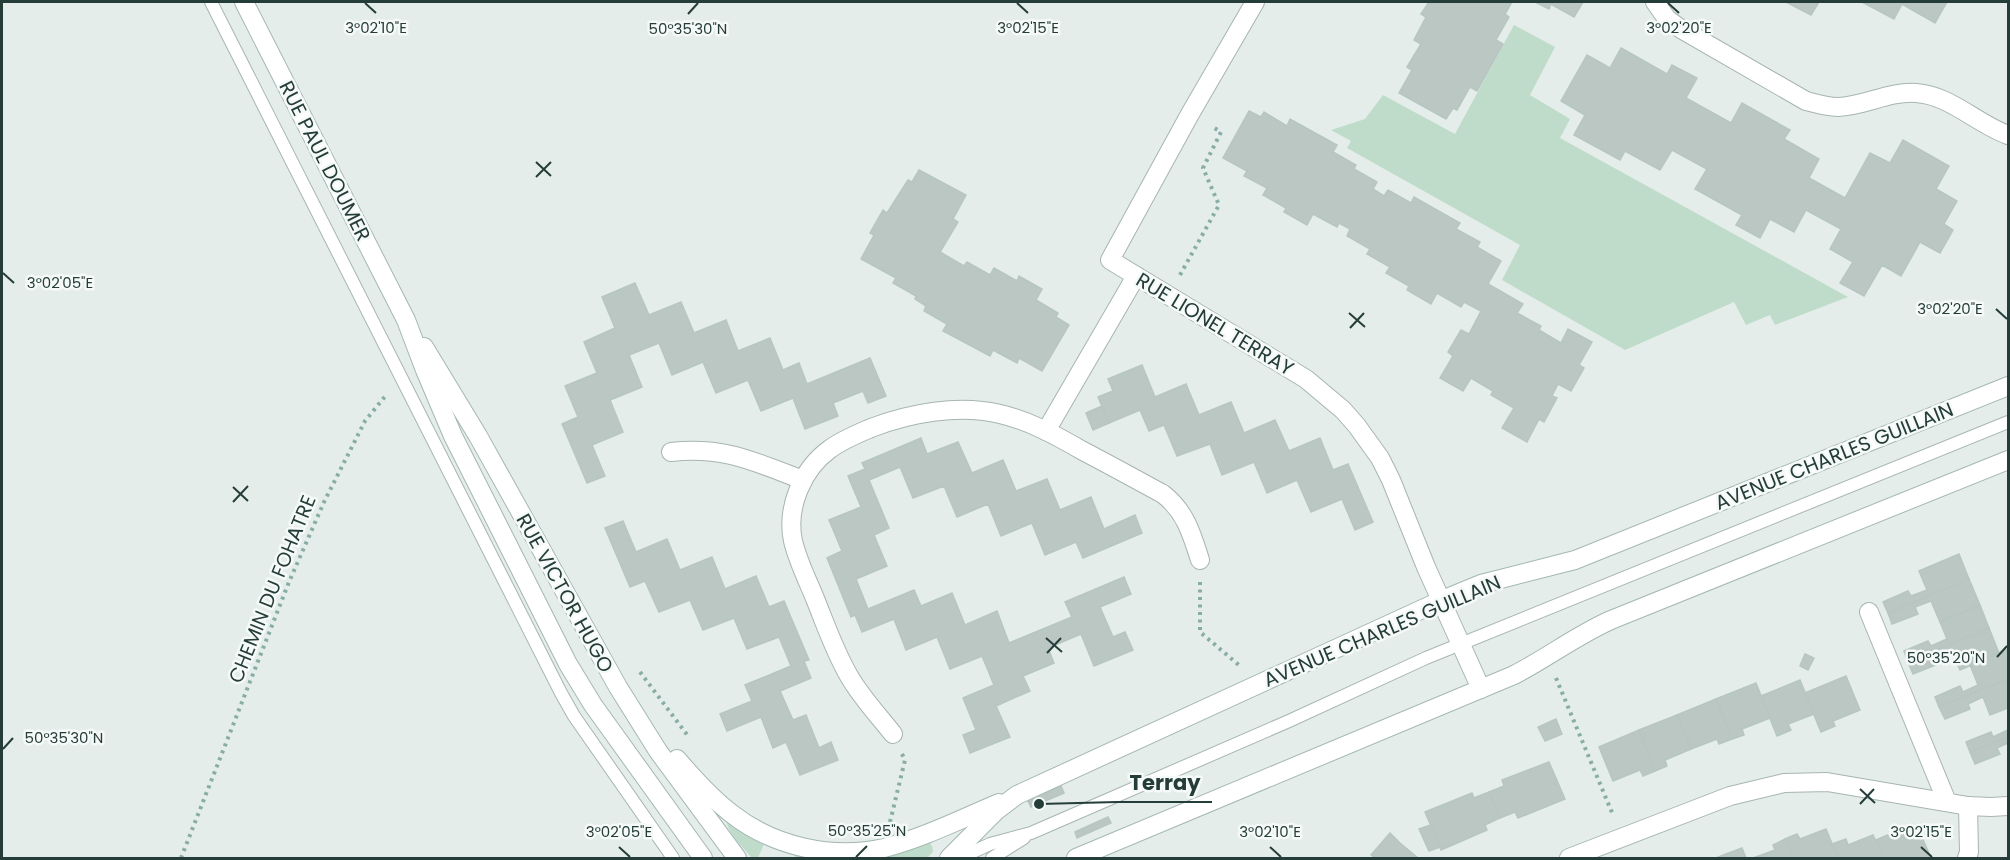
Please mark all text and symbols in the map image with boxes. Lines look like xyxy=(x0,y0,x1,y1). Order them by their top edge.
text: 3°02'10"E xyxy=(345,17,407,38)
text: 3°02'15"E xyxy=(997,17,1059,38)
text: 3°02'20"E xyxy=(1646,17,1712,38)
text: 50°35'30"N xyxy=(649,18,727,39)
street label: RUE PAUL DOUMER xyxy=(272,76,378,246)
street label: RUE LIONEL TERRAY xyxy=(1131,266,1299,382)
text: 3°02'05"E xyxy=(27,272,93,293)
text: 3°02'20"E xyxy=(1917,298,1983,319)
street label: AVENUE CHARLES GUILLAIN xyxy=(1711,395,1957,517)
street label: CHEMIN DU FOHATRE xyxy=(221,491,323,687)
street label: RUE VICTOR HUGO xyxy=(510,508,620,678)
street label: AVENUE CHARLES GUILLAIN xyxy=(1259,568,1505,694)
text: 50°35'20"N xyxy=(1907,647,1985,668)
text: 50°35'30"N xyxy=(25,727,103,748)
callout: Terray xyxy=(1117,763,1212,802)
text: Terray xyxy=(1130,768,1201,797)
text: 50°35'25"N xyxy=(828,820,906,841)
text: 3°02'05"E xyxy=(586,821,652,842)
text: 3°02'10"E xyxy=(1239,821,1301,842)
text: 3°02'15"E xyxy=(1890,821,1952,842)

